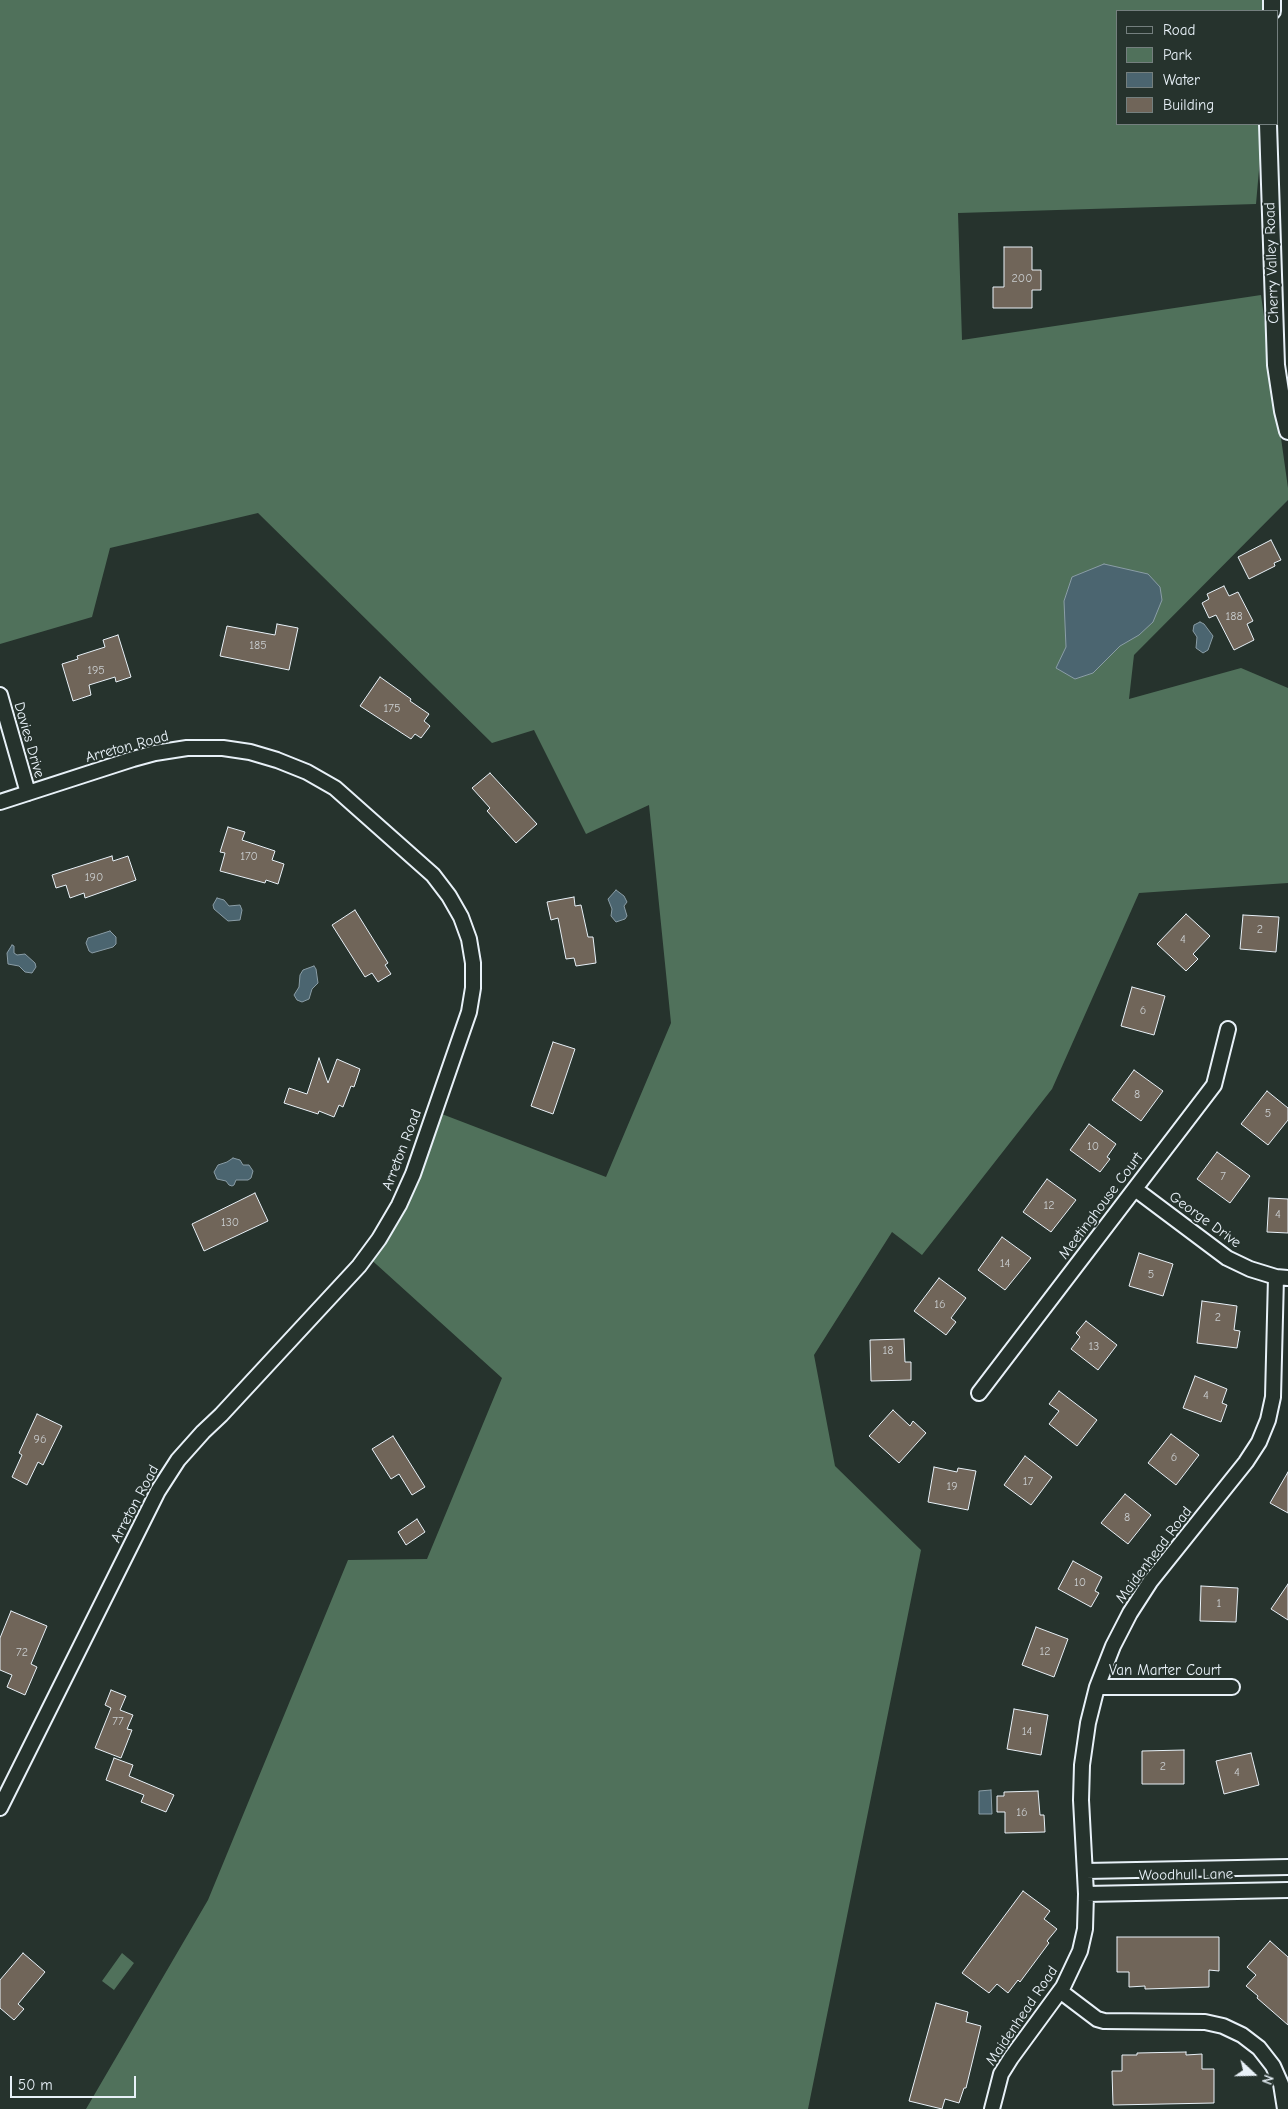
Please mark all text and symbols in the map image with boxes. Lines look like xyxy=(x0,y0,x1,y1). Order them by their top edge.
legend xyxy=(1116,10,1278,125)
text: Road xyxy=(1163,21,1195,39)
text: Park xyxy=(1163,46,1192,64)
text: Water xyxy=(1163,71,1200,89)
text: Building xyxy=(1163,96,1214,114)
street label: Cherry Valley Road xyxy=(1261,202,1283,324)
house number: 200 xyxy=(1012,272,1032,286)
house number: 188 xyxy=(1225,610,1243,624)
house number: 185 xyxy=(249,639,267,653)
house number: 195 xyxy=(87,664,105,678)
street label: Davies Drive xyxy=(10,700,48,780)
house number: 175 xyxy=(384,702,400,716)
street label: Arreton Road xyxy=(83,727,171,767)
house number: 170 xyxy=(240,850,258,864)
house number: 190 xyxy=(85,871,103,885)
house number: 2 xyxy=(1257,923,1263,937)
house number: 4 xyxy=(1180,933,1186,947)
house number: 6 xyxy=(1140,1004,1146,1018)
house number: 8 xyxy=(1134,1088,1140,1102)
street label: Arreton Road xyxy=(378,1107,426,1193)
house number: 5 xyxy=(1265,1107,1271,1121)
house number: 10 xyxy=(1087,1140,1099,1154)
street label: Meetinghouse Court xyxy=(1055,1149,1147,1263)
house number: 7 xyxy=(1220,1170,1226,1184)
street label: George Drive xyxy=(1166,1188,1244,1252)
house number: 12 xyxy=(1043,1199,1055,1213)
house number: 4 xyxy=(1275,1208,1281,1222)
house number: 130 xyxy=(221,1216,239,1230)
house number: 14 xyxy=(1000,1257,1010,1271)
house number: 5 xyxy=(1148,1268,1154,1282)
house number: 16 xyxy=(934,1298,946,1312)
house number: 2 xyxy=(1215,1311,1221,1325)
house number: 13 xyxy=(1089,1340,1099,1354)
house number: 18 xyxy=(883,1344,893,1358)
house number: 4 xyxy=(1203,1389,1209,1403)
house number: 96 xyxy=(34,1433,46,1447)
house number: 6 xyxy=(1171,1451,1177,1465)
street label: Arreton Road xyxy=(107,1462,163,1546)
house number: 17 xyxy=(1023,1475,1033,1489)
house number: 19 xyxy=(946,1480,958,1494)
street label: Maidenhead Road xyxy=(1112,1503,1196,1607)
house number: 8 xyxy=(1124,1511,1130,1525)
house number: 10 xyxy=(1074,1576,1086,1590)
house number: 1 xyxy=(1217,1597,1221,1611)
house number: 12 xyxy=(1039,1645,1051,1659)
house number: 72 xyxy=(16,1646,28,1660)
street label: Van Marter Court xyxy=(1109,1662,1221,1680)
house number: 77 xyxy=(112,1715,124,1729)
house number: 14 xyxy=(1022,1725,1032,1739)
house number: 2 xyxy=(1160,1760,1166,1774)
house number: 4 xyxy=(1234,1766,1240,1780)
house number: 16 xyxy=(1016,1806,1028,1820)
street label: Woodhull Lane xyxy=(1139,1865,1233,1885)
street label: Maidenhead Road xyxy=(982,1963,1062,2069)
north arrow xyxy=(1228,2049,1278,2099)
scale bar xyxy=(12,2066,139,2098)
text: N xyxy=(1258,2072,1277,2087)
text: 50 m xyxy=(18,2076,53,2094)

